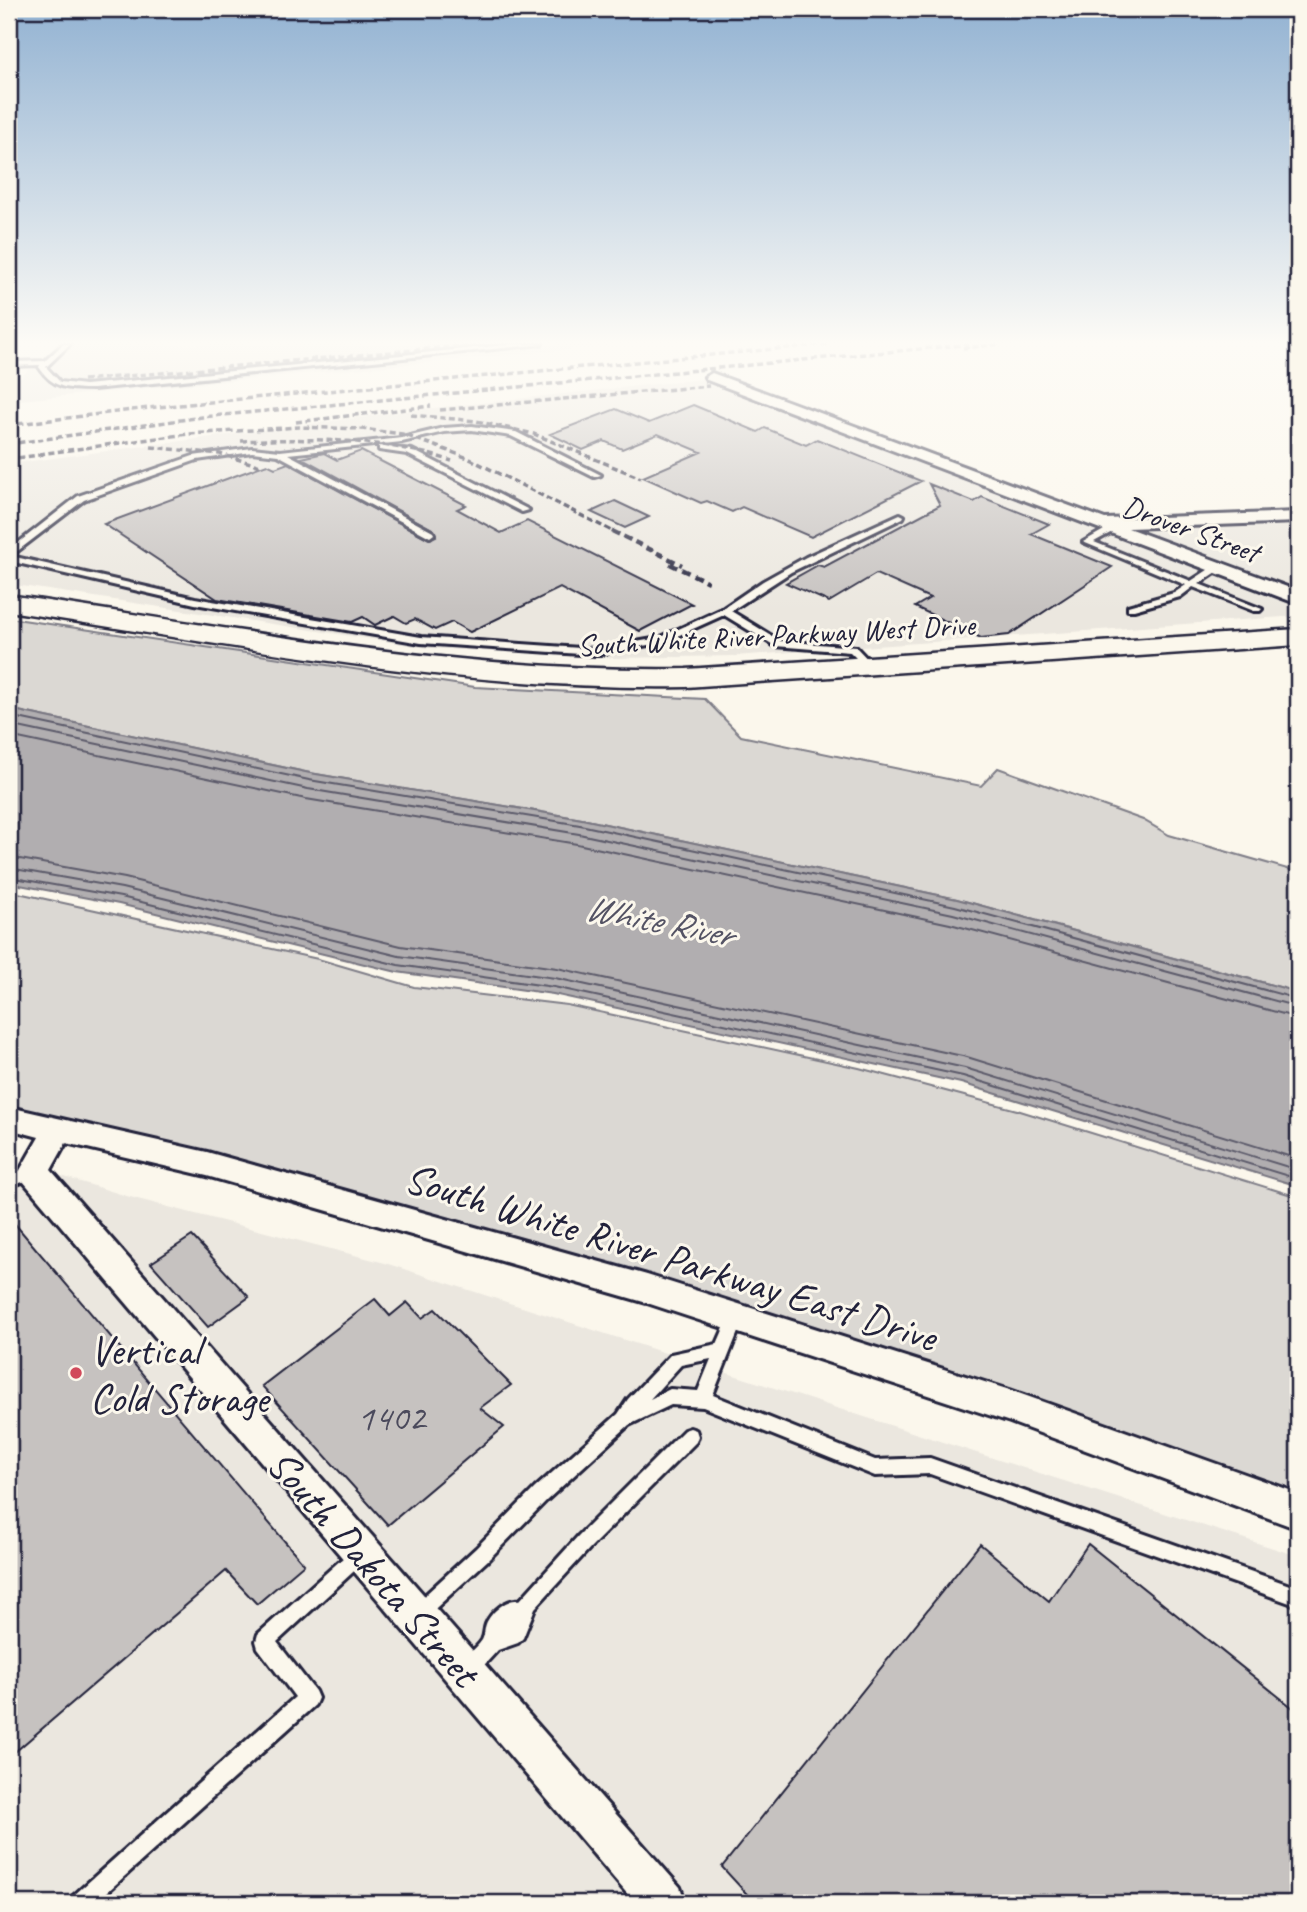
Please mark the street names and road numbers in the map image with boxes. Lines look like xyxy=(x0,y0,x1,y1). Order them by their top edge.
street label: Drover Street xyxy=(1118,487,1268,573)
street label: South White River Parkway West Drive xyxy=(576,605,978,664)
street label: South White River Parkway East Drive xyxy=(398,1151,945,1364)
street label: South Dakota Street xyxy=(256,1439,493,1700)

